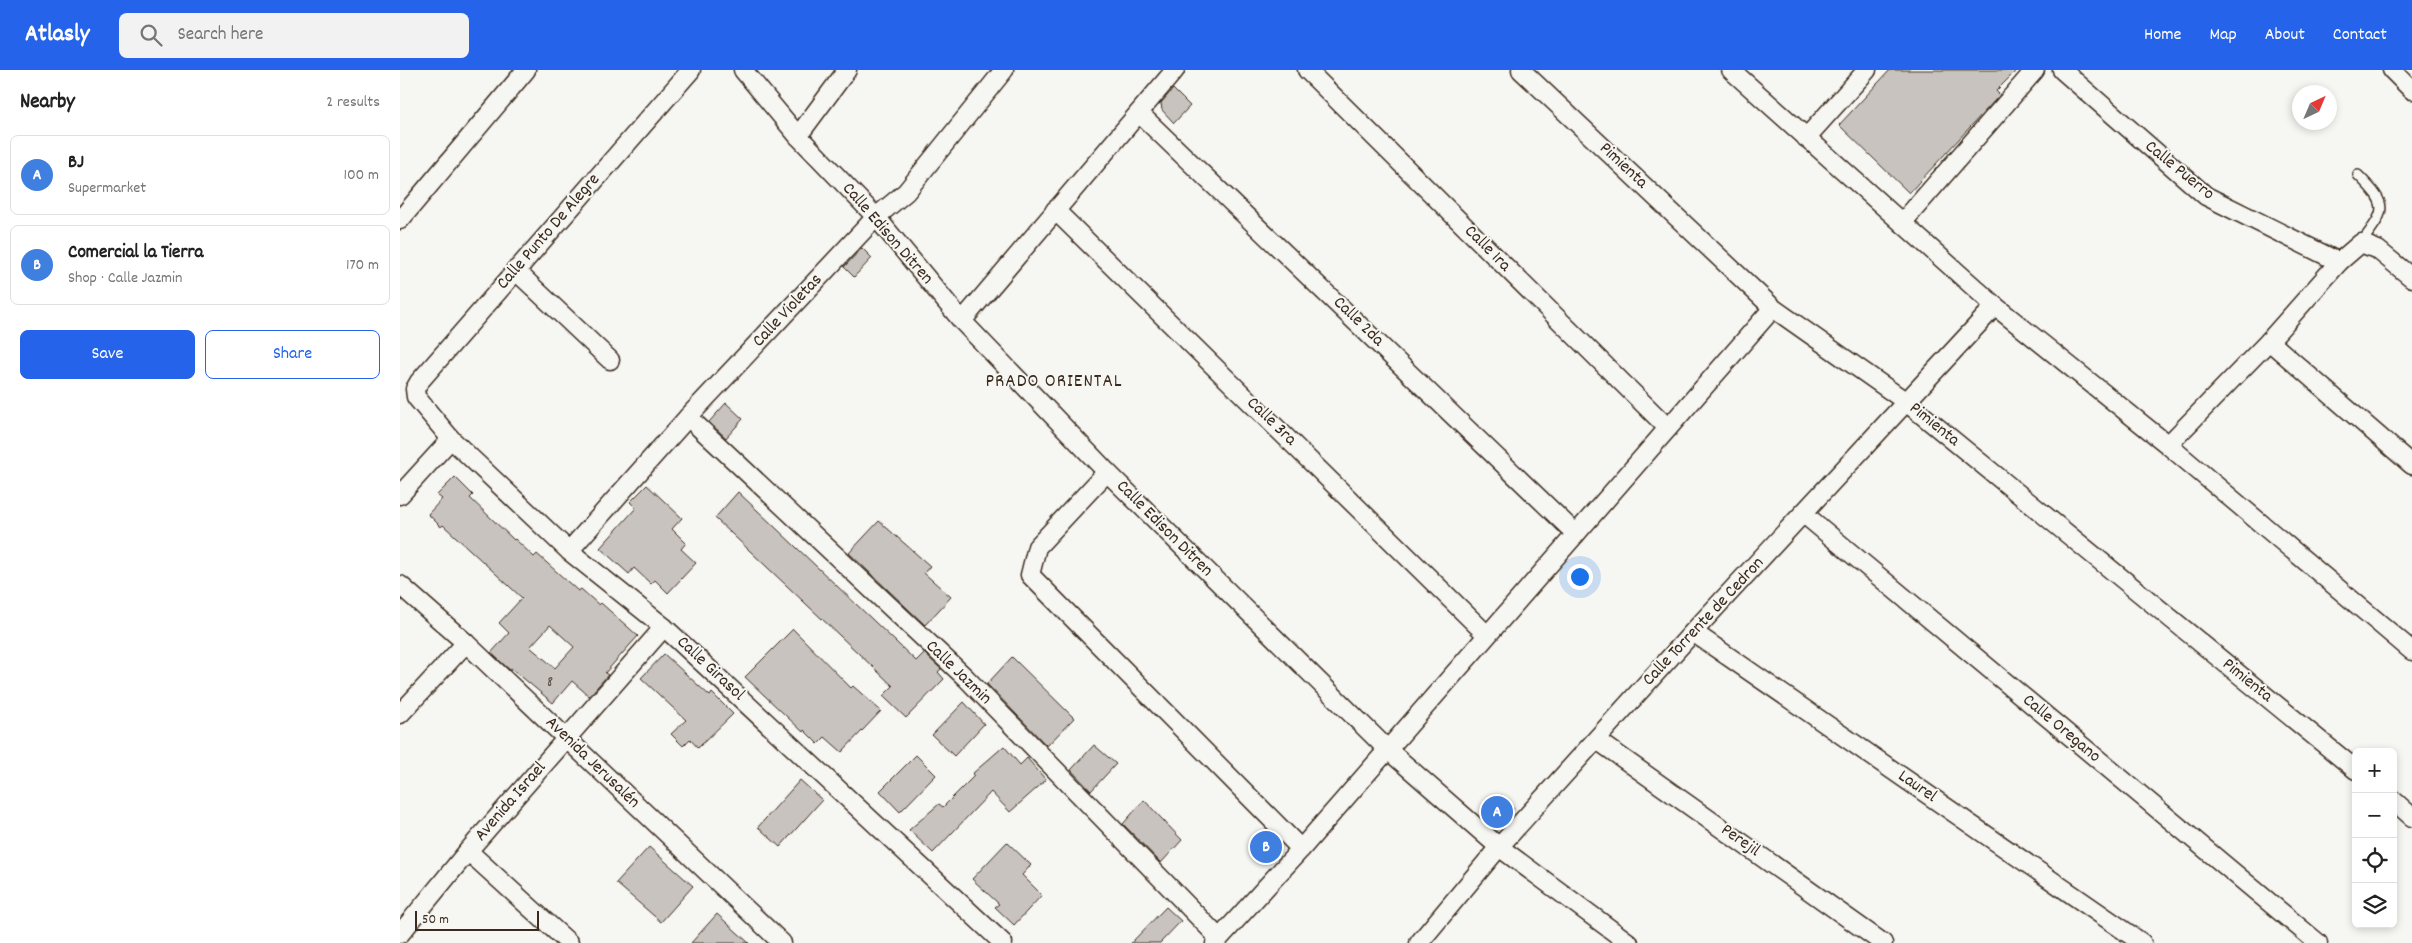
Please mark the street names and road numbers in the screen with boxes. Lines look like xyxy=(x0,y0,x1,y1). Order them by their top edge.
street label: Calle Puerro xyxy=(2139,135,2219,207)
street label: Pimienta xyxy=(1593,137,1653,195)
street label: Calle Punto De Alegre xyxy=(491,168,607,296)
street label: Calle Edison Ditren xyxy=(836,177,938,291)
street label: Calle 1ra xyxy=(1458,220,1516,278)
street label: Calle Violetas xyxy=(747,269,829,353)
street label: Calle 2da xyxy=(1327,291,1390,353)
street label: Calle 3ra xyxy=(1240,392,1302,453)
street label: Pimienta xyxy=(1903,397,1965,453)
street label: Calle Edison Ditren xyxy=(1110,475,1218,583)
street label: Calle Torrente de Cedron xyxy=(1637,552,1771,692)
street label: Calle Girasol xyxy=(670,631,750,708)
street label: Calle Jazmin xyxy=(919,635,997,711)
street label: Pimienta xyxy=(2216,653,2278,709)
street label: Calle Oregano xyxy=(2016,689,2106,769)
street label: Avenida Jerusalén xyxy=(539,711,645,815)
street label: Avenida Israel xyxy=(469,756,553,847)
street label: Laurel xyxy=(1892,765,1942,810)
street label: Perejil xyxy=(1715,818,1765,864)

